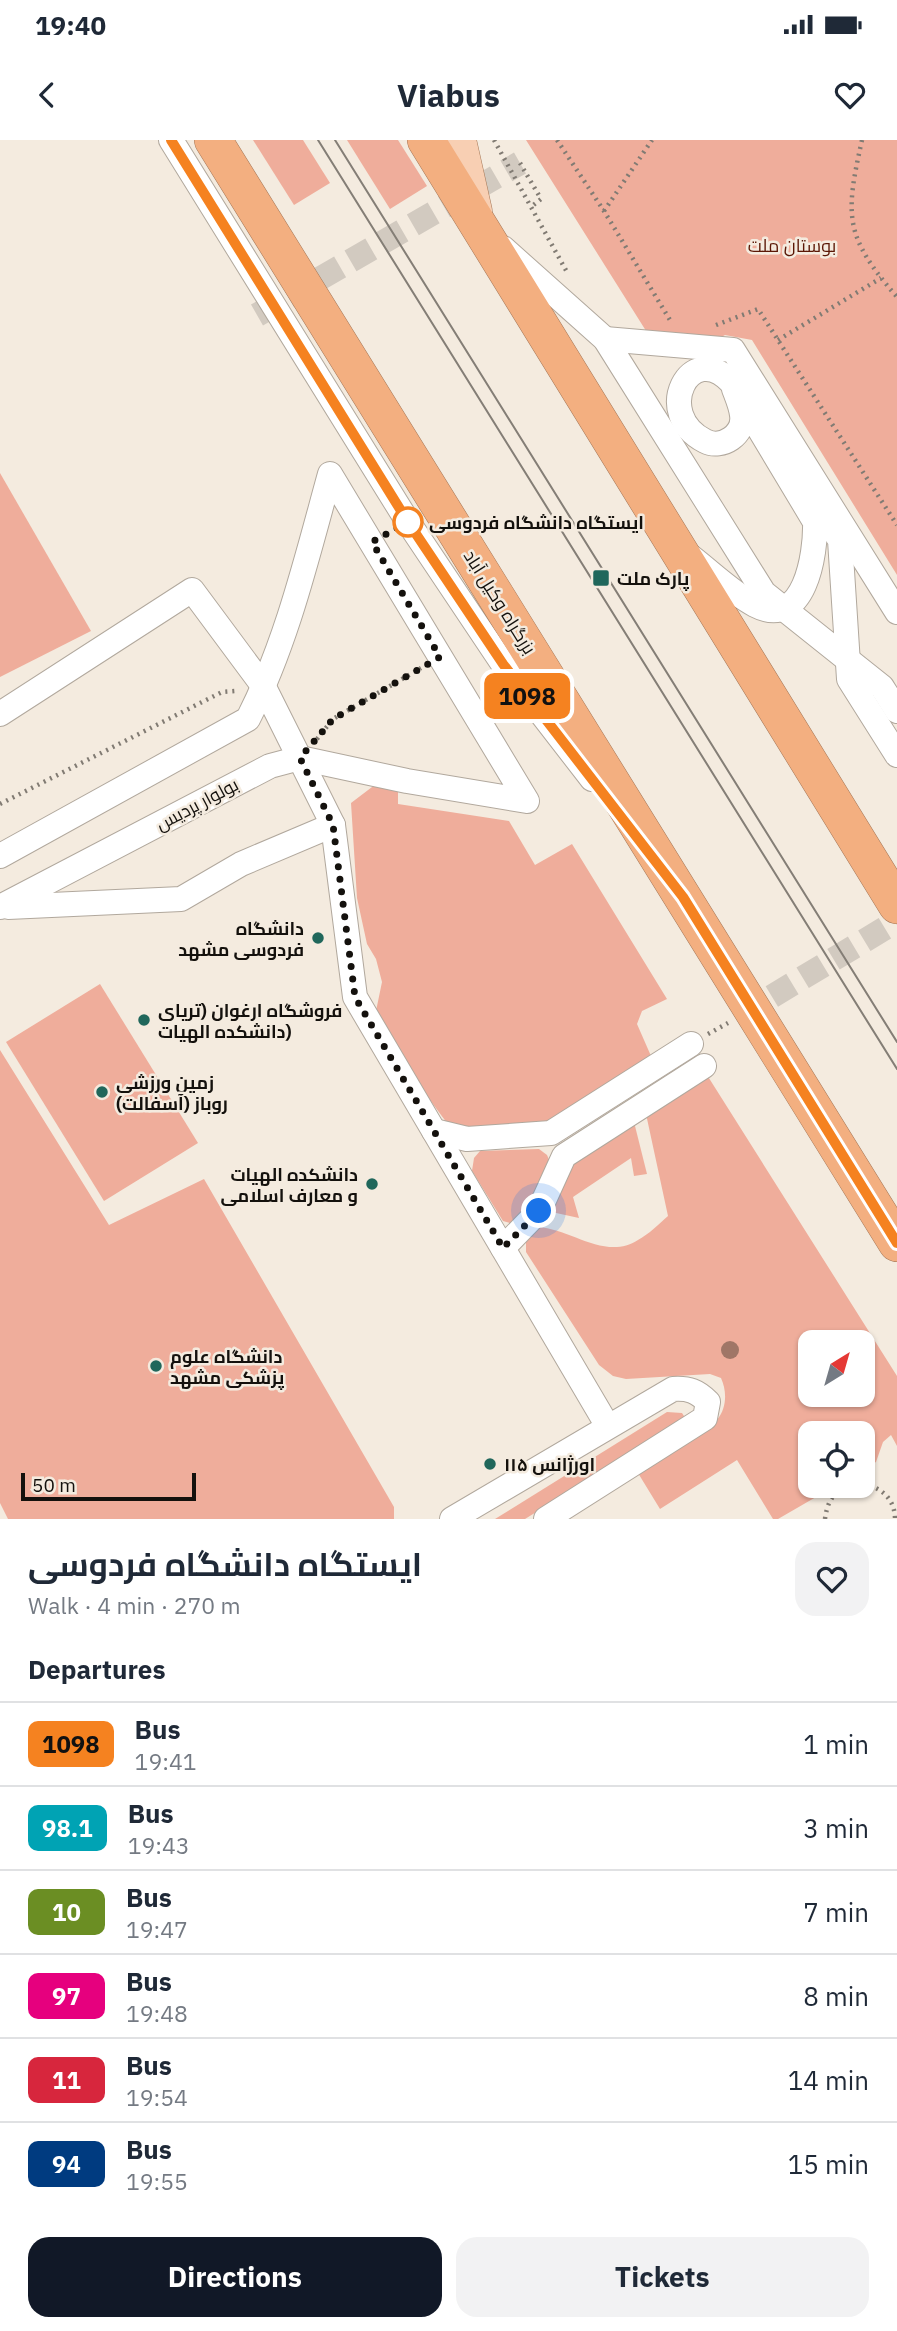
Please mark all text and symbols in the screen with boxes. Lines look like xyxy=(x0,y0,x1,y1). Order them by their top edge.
text: 19:40 xyxy=(35,8,106,42)
text: Viabus xyxy=(397,74,500,116)
icon: back xyxy=(28,76,66,114)
icon: heart xyxy=(831,76,869,114)
park label: بوستان ملت xyxy=(748,234,836,257)
marker: ایستگاه دانشگاه فردوسی xyxy=(393,507,423,537)
place label: ایستگاه دانشگاه فردوسی xyxy=(429,511,644,534)
street label: بزرگراه وکیل آباد xyxy=(459,545,541,659)
place label: پارک ملت xyxy=(617,567,690,591)
marker: پارک ملت xyxy=(591,568,611,588)
line badge: 1098 xyxy=(478,673,576,719)
text: 1098 xyxy=(498,680,556,712)
street label: بولوار پردیس xyxy=(152,773,243,836)
place label: دانشگاه فردوسی مشهد xyxy=(178,917,304,961)
marker: دانشگاه فردوسی مشهد xyxy=(310,930,326,946)
place label: فروشگاه ارغوان (تریای دانشکده الهیات) xyxy=(158,999,342,1043)
marker: فروشگاه ارغوان (تریای دانشکده الهیات) xyxy=(136,1012,152,1028)
place label: زمین ورزشی روباز (آسفالت) xyxy=(116,1071,228,1115)
marker: زمین ورزشی روباز (آسفالت) xyxy=(94,1084,110,1100)
place label: دانشکده الهیات و معارف اسلامی xyxy=(221,1163,358,1207)
marker: دانشکده الهیات و معارف اسلامی xyxy=(364,1176,380,1192)
your location xyxy=(521,1193,556,1228)
north arrow xyxy=(798,1330,875,1407)
map controls xyxy=(798,1330,875,1498)
place label: دانشگاه علوم پزشکی مشهد xyxy=(170,1345,285,1390)
marker: دانشگاه علوم پزشکی مشهد xyxy=(148,1358,164,1374)
button: locate xyxy=(798,1421,875,1498)
place label: اورژانس ۱۱۵ xyxy=(504,1453,595,1476)
marker: اورژانس ۱۱۵ xyxy=(482,1456,498,1472)
scale bar xyxy=(21,1470,196,1502)
text: 50 m xyxy=(32,1473,76,1497)
text: ایستگاه دانشگاه فردوسی xyxy=(28,1542,422,1585)
button: heart xyxy=(795,1542,869,1616)
text: Walk · 4 min · 270 m xyxy=(28,1590,241,1620)
text: Departures xyxy=(28,1652,166,1686)
text: Bus xyxy=(135,1712,181,1746)
text: 1 min xyxy=(803,1727,869,1761)
text: 1098 xyxy=(42,1728,100,1760)
text: 19:41 xyxy=(135,1746,197,1776)
text: Bus xyxy=(128,1796,174,1830)
text: 3 min xyxy=(803,1811,869,1845)
text: 98.1 xyxy=(42,1812,93,1844)
text: 19:43 xyxy=(128,1830,190,1860)
text: Bus xyxy=(126,1880,172,1914)
text: 7 min xyxy=(803,1895,869,1929)
text: 10 xyxy=(52,1896,81,1928)
text: 19:47 xyxy=(126,1914,188,1944)
text: Bus xyxy=(126,1964,172,1998)
text: 8 min xyxy=(803,1979,869,2013)
text: 97 xyxy=(52,1980,81,2012)
text: 19:48 xyxy=(126,1998,188,2028)
text: Bus xyxy=(126,2048,172,2082)
text: 14 min xyxy=(788,2063,869,2097)
text: 11 xyxy=(52,2064,81,2096)
text: 19:54 xyxy=(126,2082,188,2112)
text: Bus xyxy=(126,2132,172,2166)
text: 15 min xyxy=(788,2147,869,2181)
text: 94 xyxy=(52,2148,81,2180)
text: 19:55 xyxy=(126,2166,188,2196)
button: Directions xyxy=(28,2237,442,2317)
button: Tickets xyxy=(456,2237,869,2317)

